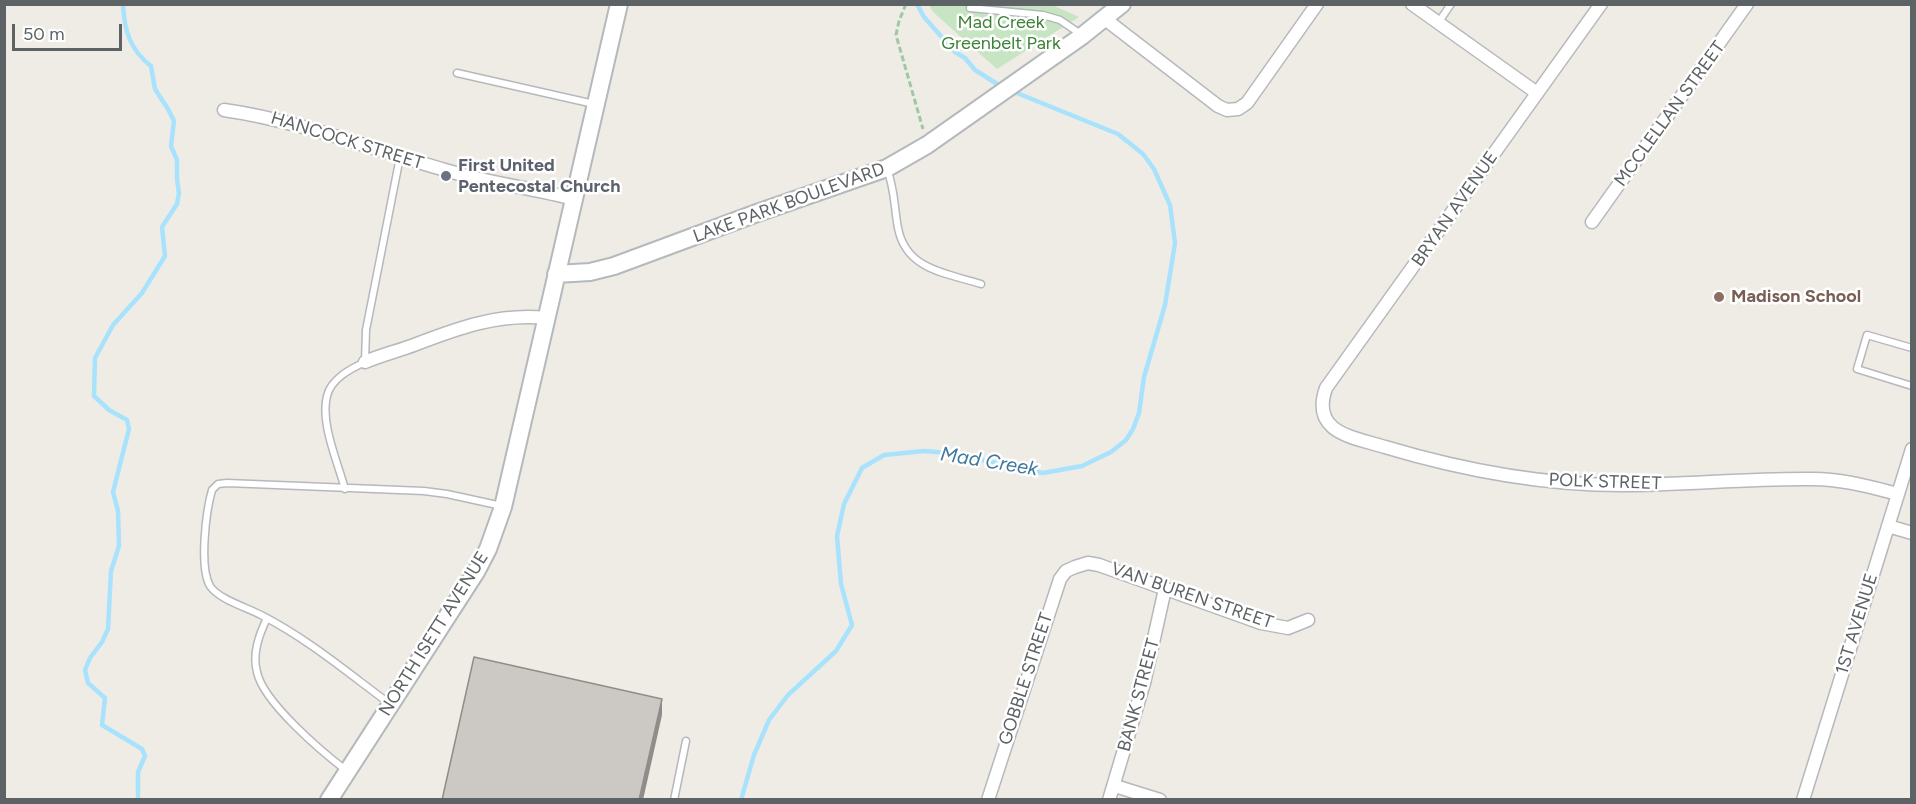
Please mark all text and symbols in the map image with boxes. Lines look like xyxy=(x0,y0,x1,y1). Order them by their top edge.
scale bar xyxy=(15,12,124,50)
park label: Mad Creek Greenbelt Park xyxy=(941,12,1061,54)
text: 50 m xyxy=(23,23,65,45)
street label: MCCLELLAN STREET xyxy=(1610,37,1730,191)
street label: HANCOCK STREET xyxy=(268,108,426,174)
street label: BRYAN AVENUE xyxy=(1407,147,1503,271)
place label: First United Pentecostal Church xyxy=(458,155,620,198)
street label: LAKE PARK BOULEVARD xyxy=(690,158,888,248)
marker: First United Pentecostal Church xyxy=(439,169,453,183)
place label: Madison School xyxy=(1731,286,1861,308)
marker: Madison School xyxy=(1712,290,1726,304)
water label: Mad Creek xyxy=(939,442,1039,482)
street label: POLK STREET xyxy=(1548,469,1662,495)
street label: NORTH ISETT AVENUE xyxy=(375,548,493,720)
street label: VAN BUREN STREET xyxy=(1108,558,1276,634)
street label: 1ST AVENUE xyxy=(1831,571,1883,677)
street label: GOBBLE STREET xyxy=(994,610,1058,748)
street label: BANK STREET xyxy=(1114,636,1164,754)

